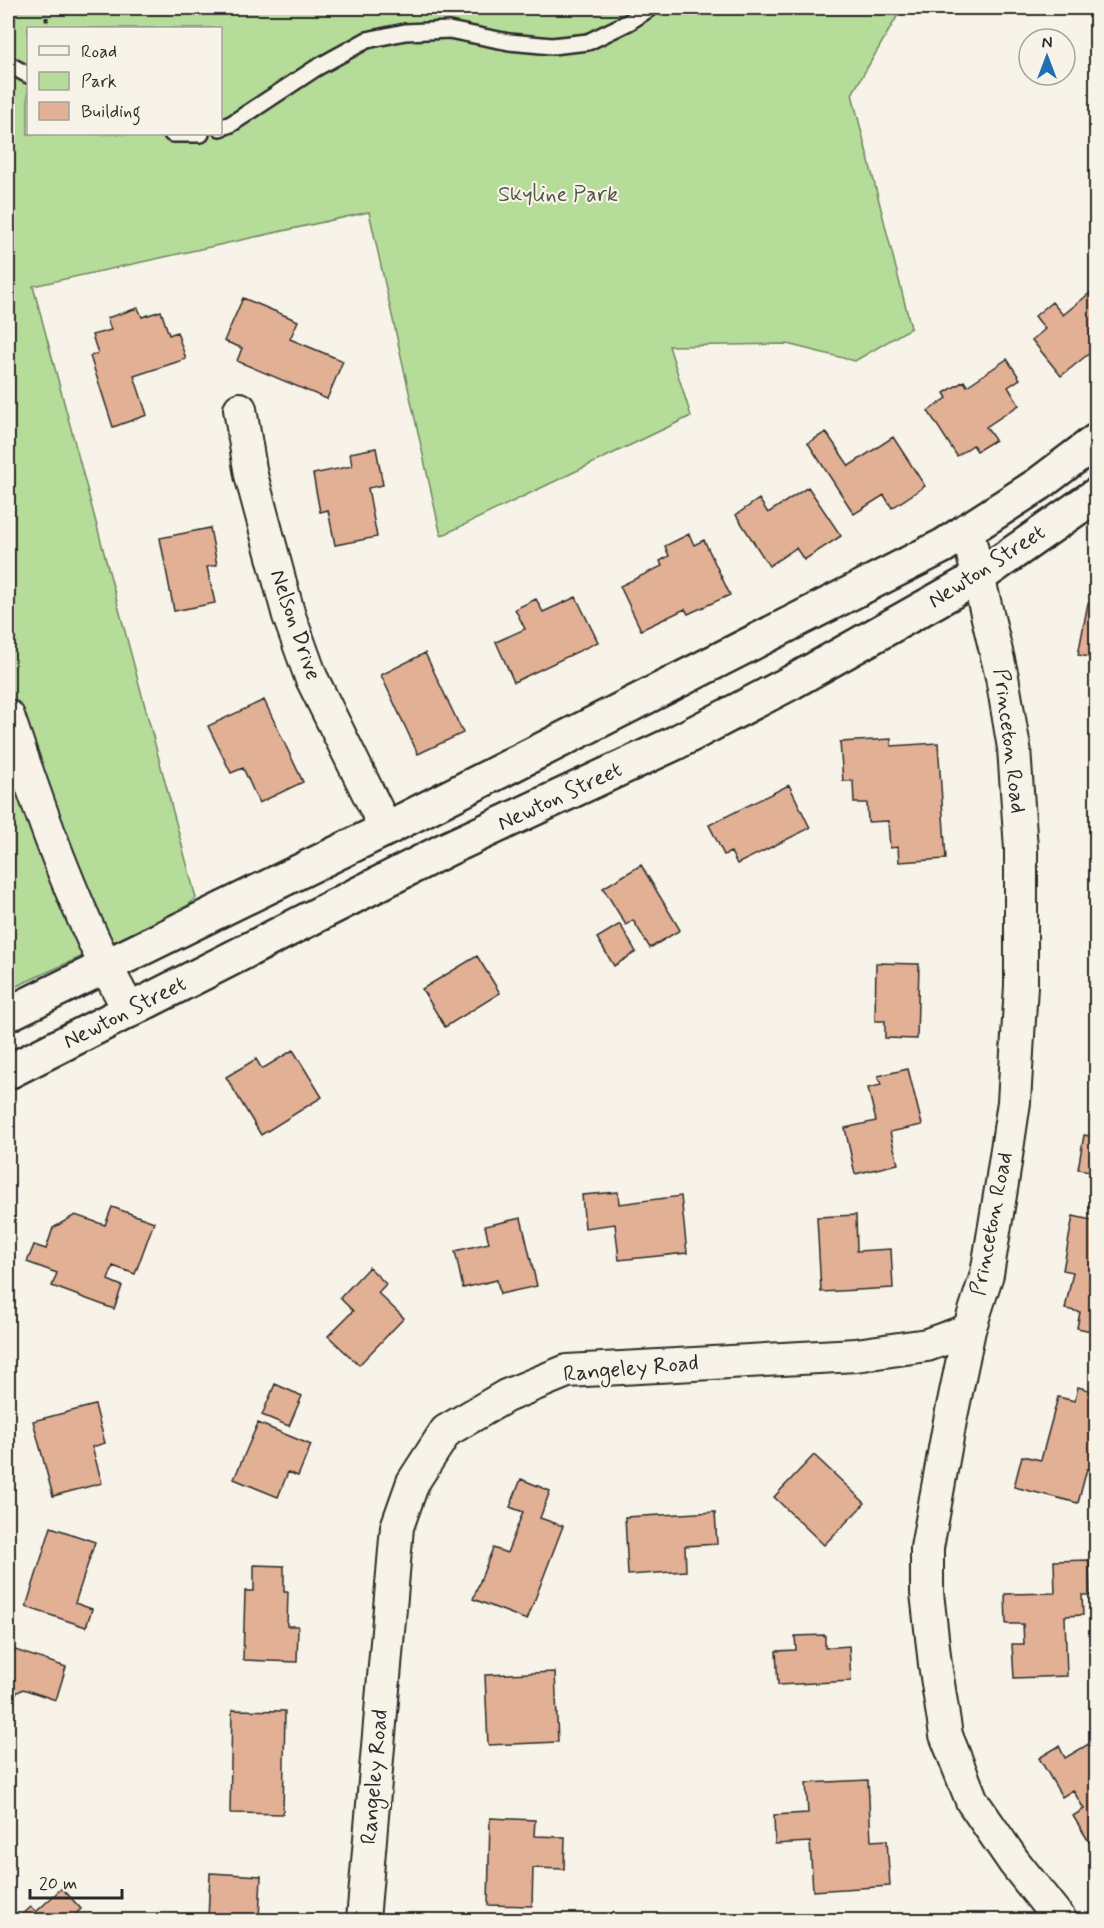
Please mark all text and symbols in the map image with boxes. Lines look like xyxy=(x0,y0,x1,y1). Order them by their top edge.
legend xyxy=(27,27,222,135)
north arrow xyxy=(1017,27,1077,87)
text: N xyxy=(1042,33,1052,54)
text: Road xyxy=(81,40,117,64)
text: Park xyxy=(81,70,117,94)
text: Building xyxy=(81,100,141,126)
park label: Skyline Park xyxy=(498,181,618,209)
street label: Newton Street xyxy=(923,519,1051,615)
street label: Nelson Drive xyxy=(263,566,327,684)
street label: Princeton Road xyxy=(986,667,1032,815)
street label: Newton Street xyxy=(493,756,627,838)
street label: Newton Street xyxy=(59,970,191,1056)
street label: Princeton Road xyxy=(964,1150,1020,1298)
street label: Rangeley Road xyxy=(562,1349,700,1392)
street label: Rangeley Road xyxy=(355,1708,398,1846)
scale bar xyxy=(30,1862,122,1900)
text: 20 m xyxy=(39,1872,77,1896)

